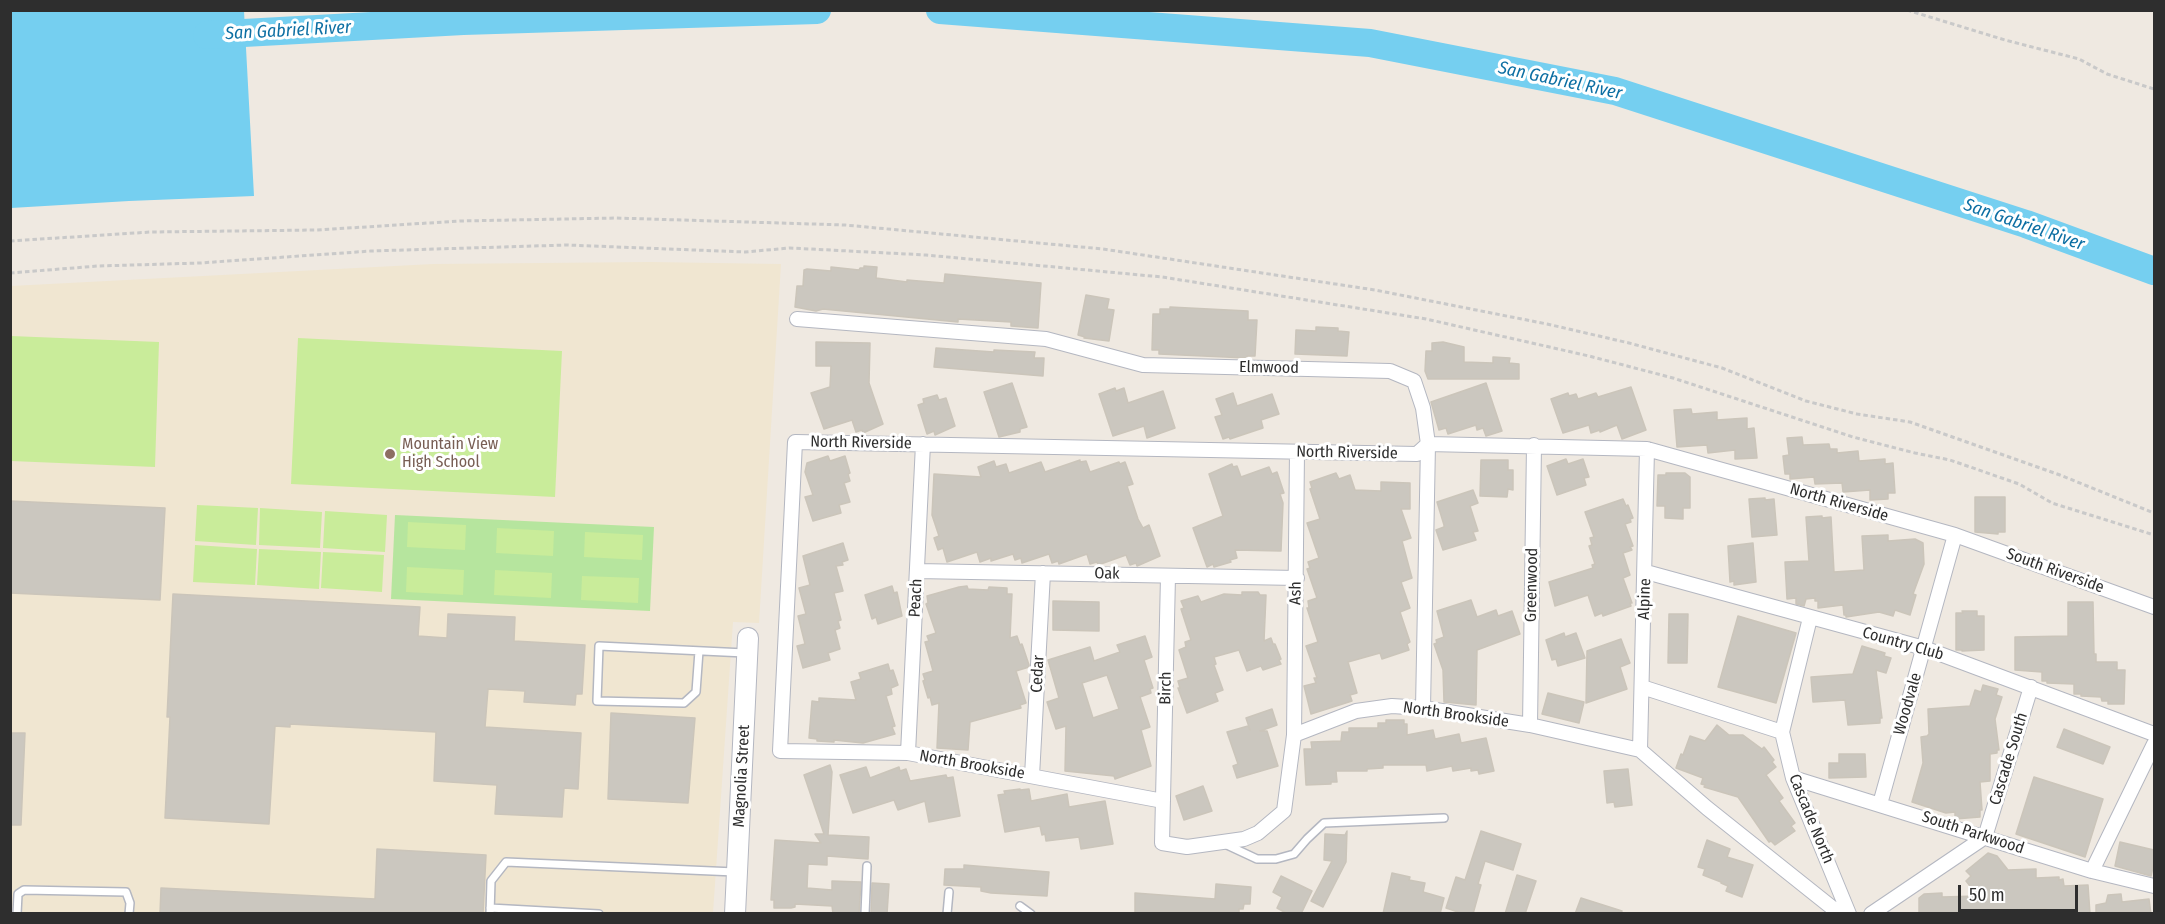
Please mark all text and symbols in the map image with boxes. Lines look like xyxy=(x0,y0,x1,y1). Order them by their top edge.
water label: San Gabriel River xyxy=(225,17,351,45)
water label: San Gabriel River xyxy=(1496,57,1624,105)
water label: San Gabriel River xyxy=(1961,194,2087,256)
street label: Elmwood xyxy=(1239,358,1299,378)
street label: North Riverside xyxy=(810,433,912,453)
place label: Mountain View High School xyxy=(402,435,498,473)
street label: North Riverside xyxy=(1296,443,1398,463)
marker: Mountain View High School xyxy=(383,447,397,461)
street label: North Riverside xyxy=(1788,480,1890,526)
street label: South Riverside xyxy=(2004,544,2106,598)
street label: Greenwood xyxy=(1522,548,1542,622)
street label: Oak xyxy=(1094,564,1120,584)
street label: Peach xyxy=(905,578,927,618)
street label: Alpine xyxy=(1635,578,1655,620)
street label: Ash xyxy=(1286,581,1306,605)
street label: Country Club xyxy=(1860,623,1946,665)
street label: Cedar xyxy=(1027,655,1049,693)
street label: Birch xyxy=(1156,671,1176,705)
street label: Woodvale xyxy=(1890,671,1926,737)
street label: North Brookside xyxy=(1402,698,1510,732)
street label: Cascade South xyxy=(1986,710,2032,808)
street label: Magnolia Street xyxy=(730,724,754,828)
street label: North Brookside xyxy=(918,746,1026,784)
street label: Cascade North xyxy=(1784,772,1838,866)
street label: South Parkwood xyxy=(1919,807,2027,859)
scale bar xyxy=(1961,873,2081,911)
text: 50 m xyxy=(1969,884,2005,906)

